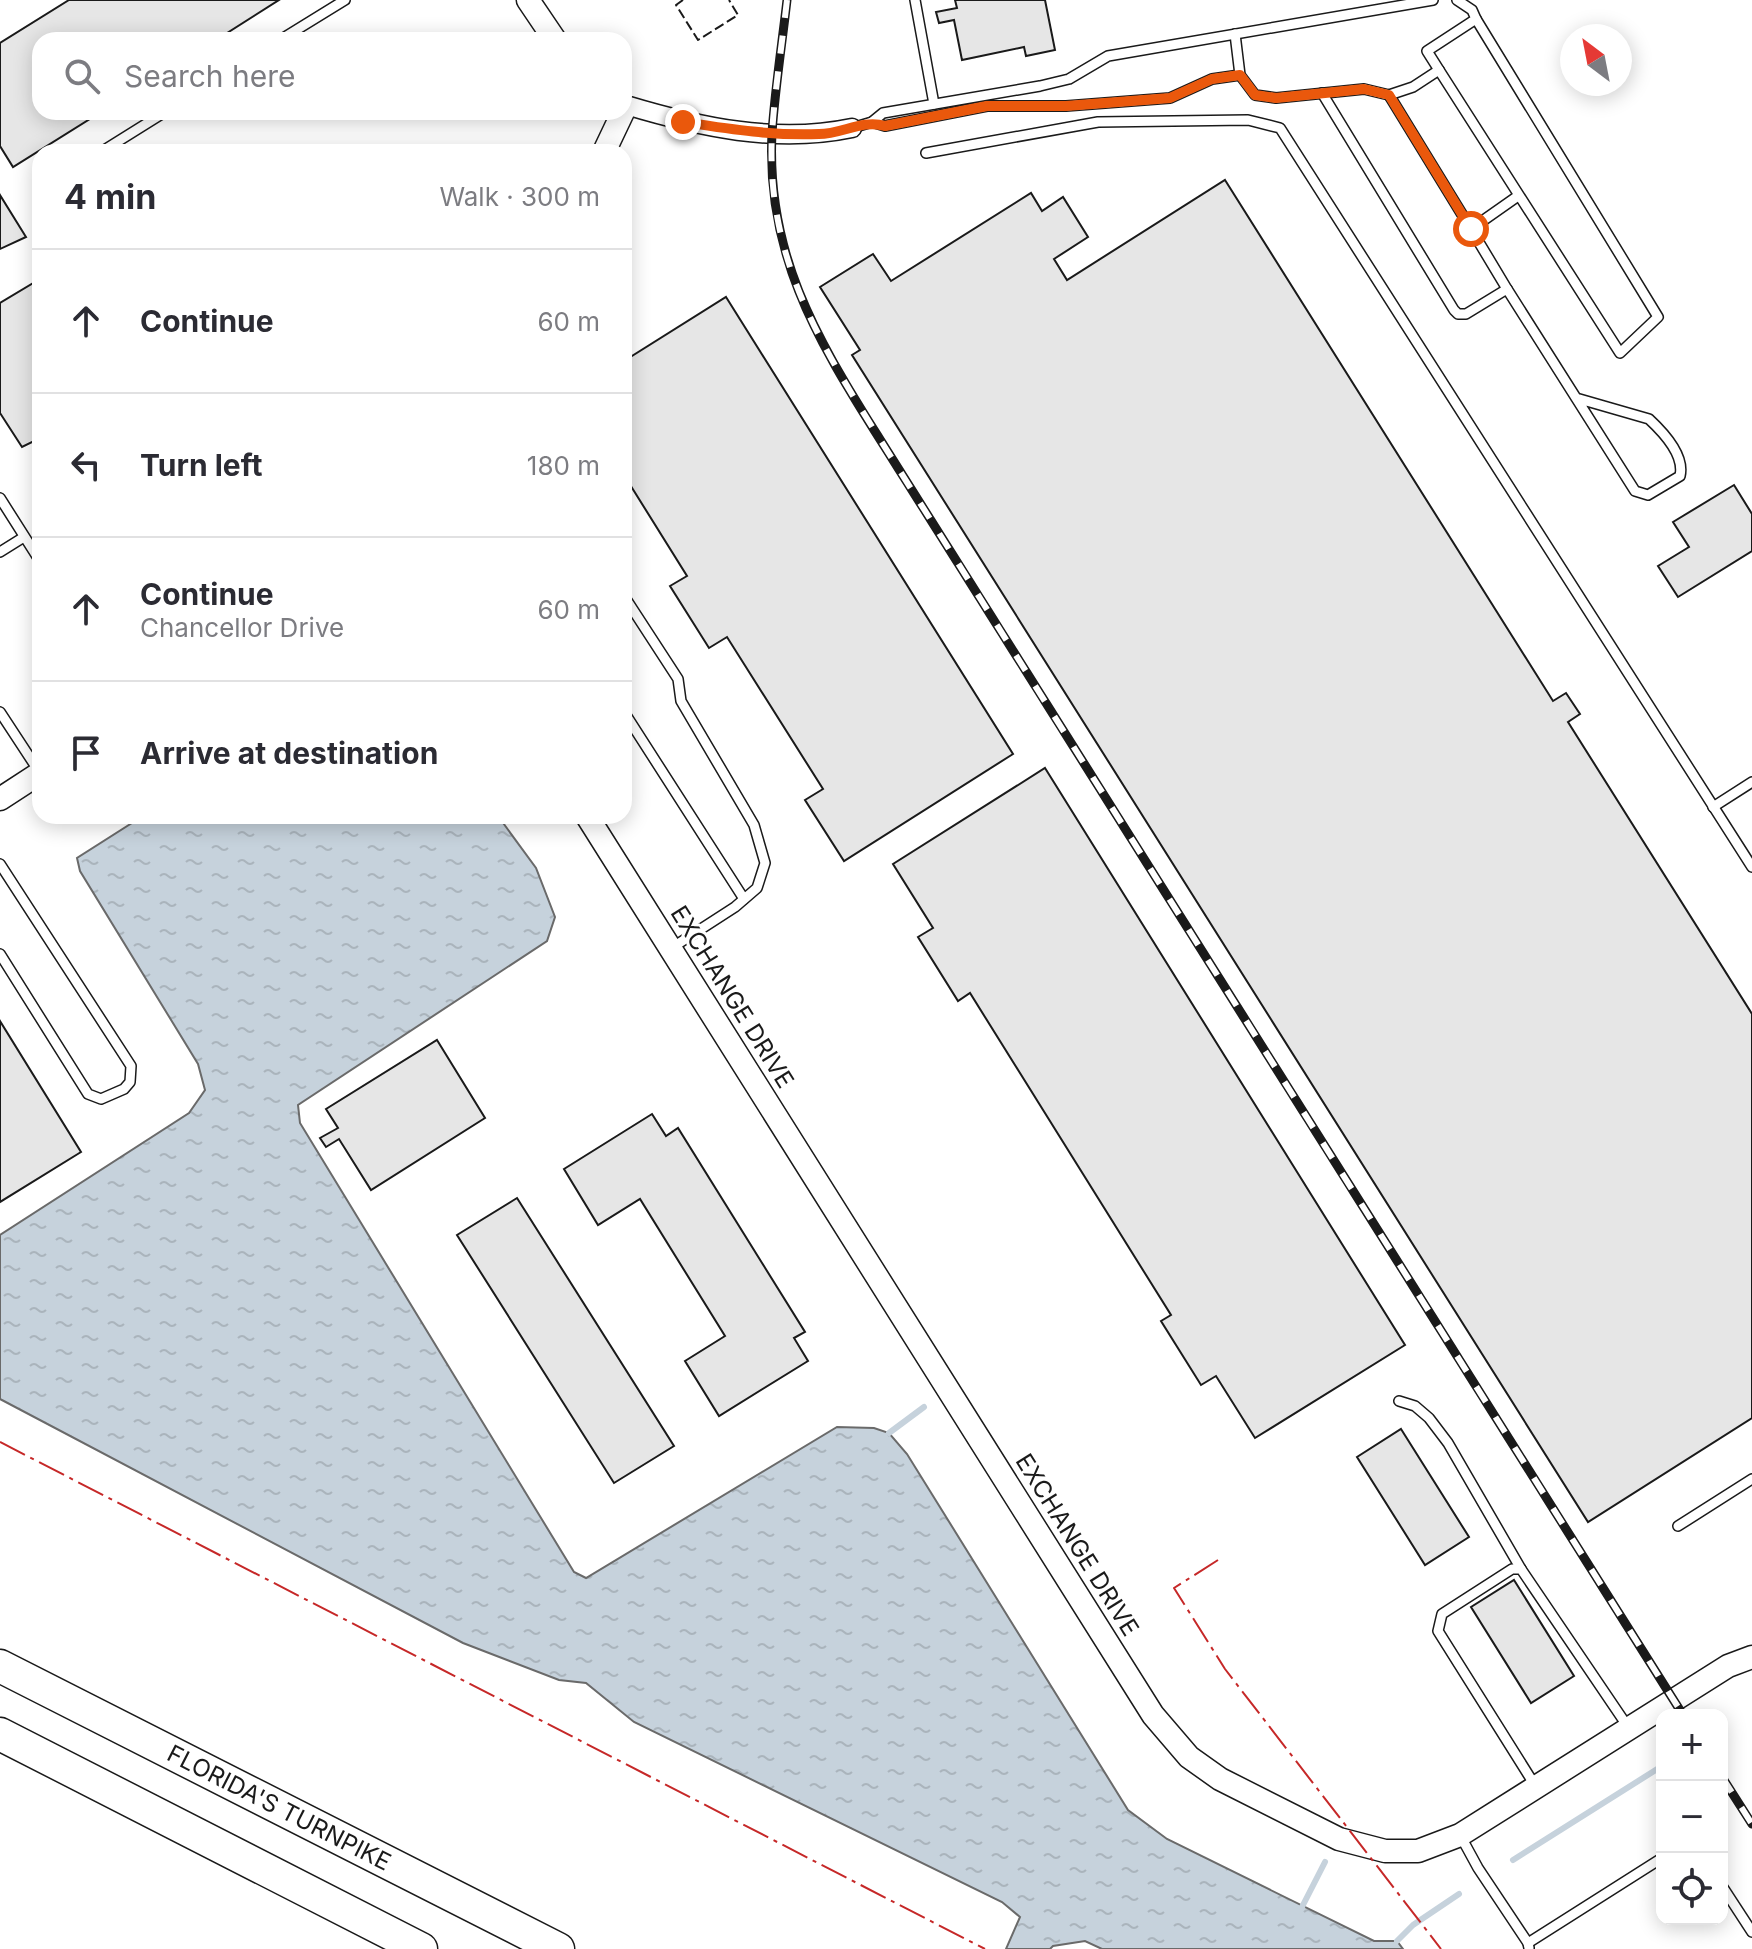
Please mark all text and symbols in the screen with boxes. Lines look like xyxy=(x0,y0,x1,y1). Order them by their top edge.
north arrow xyxy=(1560,24,1632,96)
search box xyxy=(32,32,632,120)
icon: search xyxy=(60,54,104,98)
text: Search here xyxy=(124,58,296,94)
route end xyxy=(665,104,701,140)
text: 4 min xyxy=(64,176,156,217)
text: Walk · 300 m xyxy=(439,181,600,212)
route start xyxy=(1453,211,1489,247)
icon: ahead xyxy=(64,299,108,343)
text: Continue xyxy=(140,303,274,339)
text: 60 m xyxy=(537,306,600,337)
icon: left xyxy=(64,443,108,487)
text: Turn left xyxy=(140,447,262,483)
text: 180 m xyxy=(527,450,600,481)
text: Continue xyxy=(140,576,274,612)
icon: ahead xyxy=(64,587,108,631)
text: 60 m xyxy=(537,594,600,625)
text: Chancellor Drive xyxy=(140,612,344,643)
icon: arrive xyxy=(64,731,108,775)
text: Arrive at destination xyxy=(140,735,438,771)
street label: EXCHANGE DRIVE xyxy=(665,900,800,1093)
street label: EXCHANGE DRIVE xyxy=(1010,1448,1145,1641)
map controls xyxy=(1656,1709,1728,1925)
button: + xyxy=(1656,1709,1728,1781)
street label: FLORIDA'S TURNPIKE xyxy=(163,1739,396,1877)
button: − xyxy=(1656,1781,1728,1853)
button: locate xyxy=(1656,1853,1728,1925)

